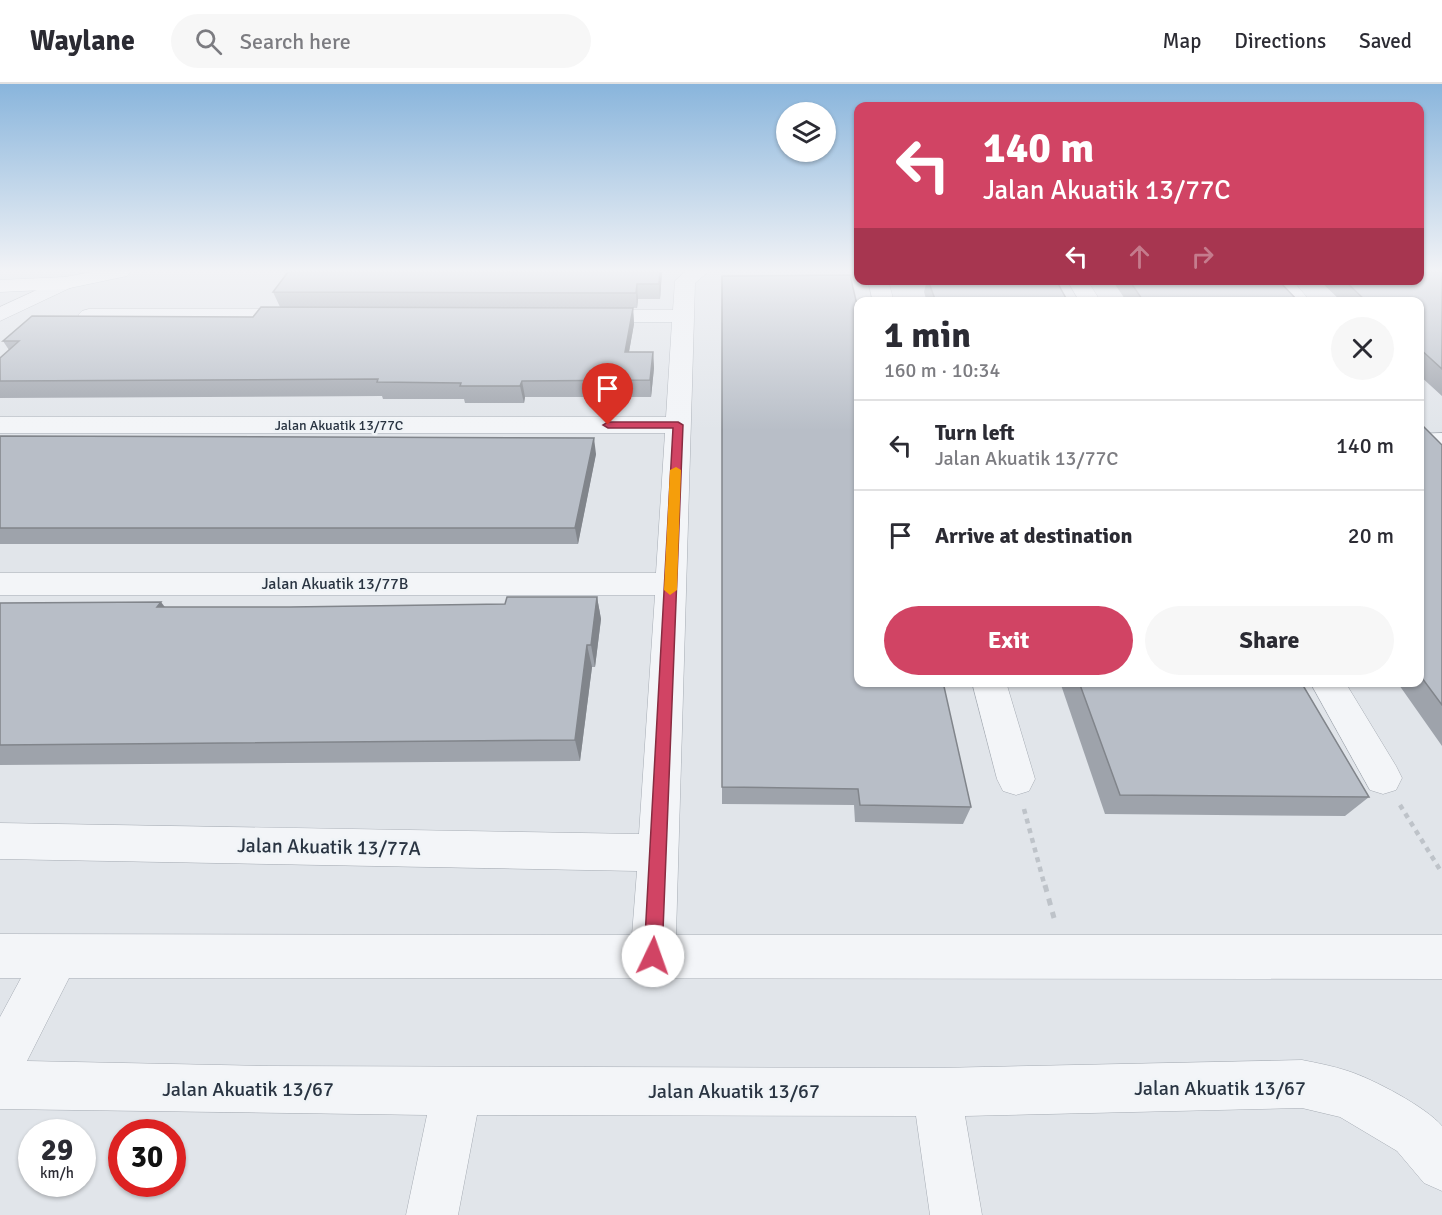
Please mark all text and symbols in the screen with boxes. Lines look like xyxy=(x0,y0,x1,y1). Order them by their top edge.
search box xyxy=(171,14,591,68)
text: Waylane xyxy=(30,24,135,58)
icon: search xyxy=(192,25,225,58)
text: Search here xyxy=(240,28,351,55)
text: Map xyxy=(1163,28,1201,54)
text: Directions xyxy=(1234,28,1326,54)
text: Saved xyxy=(1359,28,1412,54)
map controls xyxy=(776,102,836,162)
button: layers xyxy=(776,102,836,162)
text: 140 m xyxy=(983,123,1094,174)
icon: left xyxy=(884,126,962,204)
text: Jalan Akuatik 13/77C xyxy=(983,174,1231,207)
icon: left xyxy=(1060,240,1093,273)
icon: ahead xyxy=(1123,240,1156,273)
icon: right xyxy=(1186,240,1219,273)
text: 1 min xyxy=(884,313,971,358)
button: close xyxy=(1331,317,1394,380)
text: 160 m · 10:34 xyxy=(884,358,1000,383)
pin xyxy=(582,363,633,425)
icon: arrive xyxy=(591,372,624,405)
street label: Jalan Akuatik 13/77C xyxy=(275,417,403,434)
text: Turn left xyxy=(935,419,1015,446)
icon: left xyxy=(884,429,917,462)
text: 140 m xyxy=(1336,432,1394,459)
text: Jalan Akuatik 13/77C xyxy=(935,446,1118,471)
icon: arrive xyxy=(884,519,917,552)
text: Arrive at destination xyxy=(935,522,1132,549)
text: 20 m xyxy=(1348,522,1394,549)
street label: Jalan Akuatik 13/77B xyxy=(262,574,408,594)
button: Exit xyxy=(884,606,1133,675)
button: Share xyxy=(1145,606,1394,675)
street label: Jalan Akuatik 13/77A xyxy=(237,833,421,861)
position arrow xyxy=(621,924,685,988)
street label: Jalan Akuatik 13/67 xyxy=(1134,1076,1306,1101)
street label: Jalan Akuatik 13/67 xyxy=(162,1077,334,1102)
street label: Jalan Akuatik 13/67 xyxy=(648,1079,820,1104)
speed limit sign: 30 xyxy=(108,1119,186,1197)
text: 29 xyxy=(41,1132,73,1169)
text: km/h xyxy=(40,1164,74,1182)

